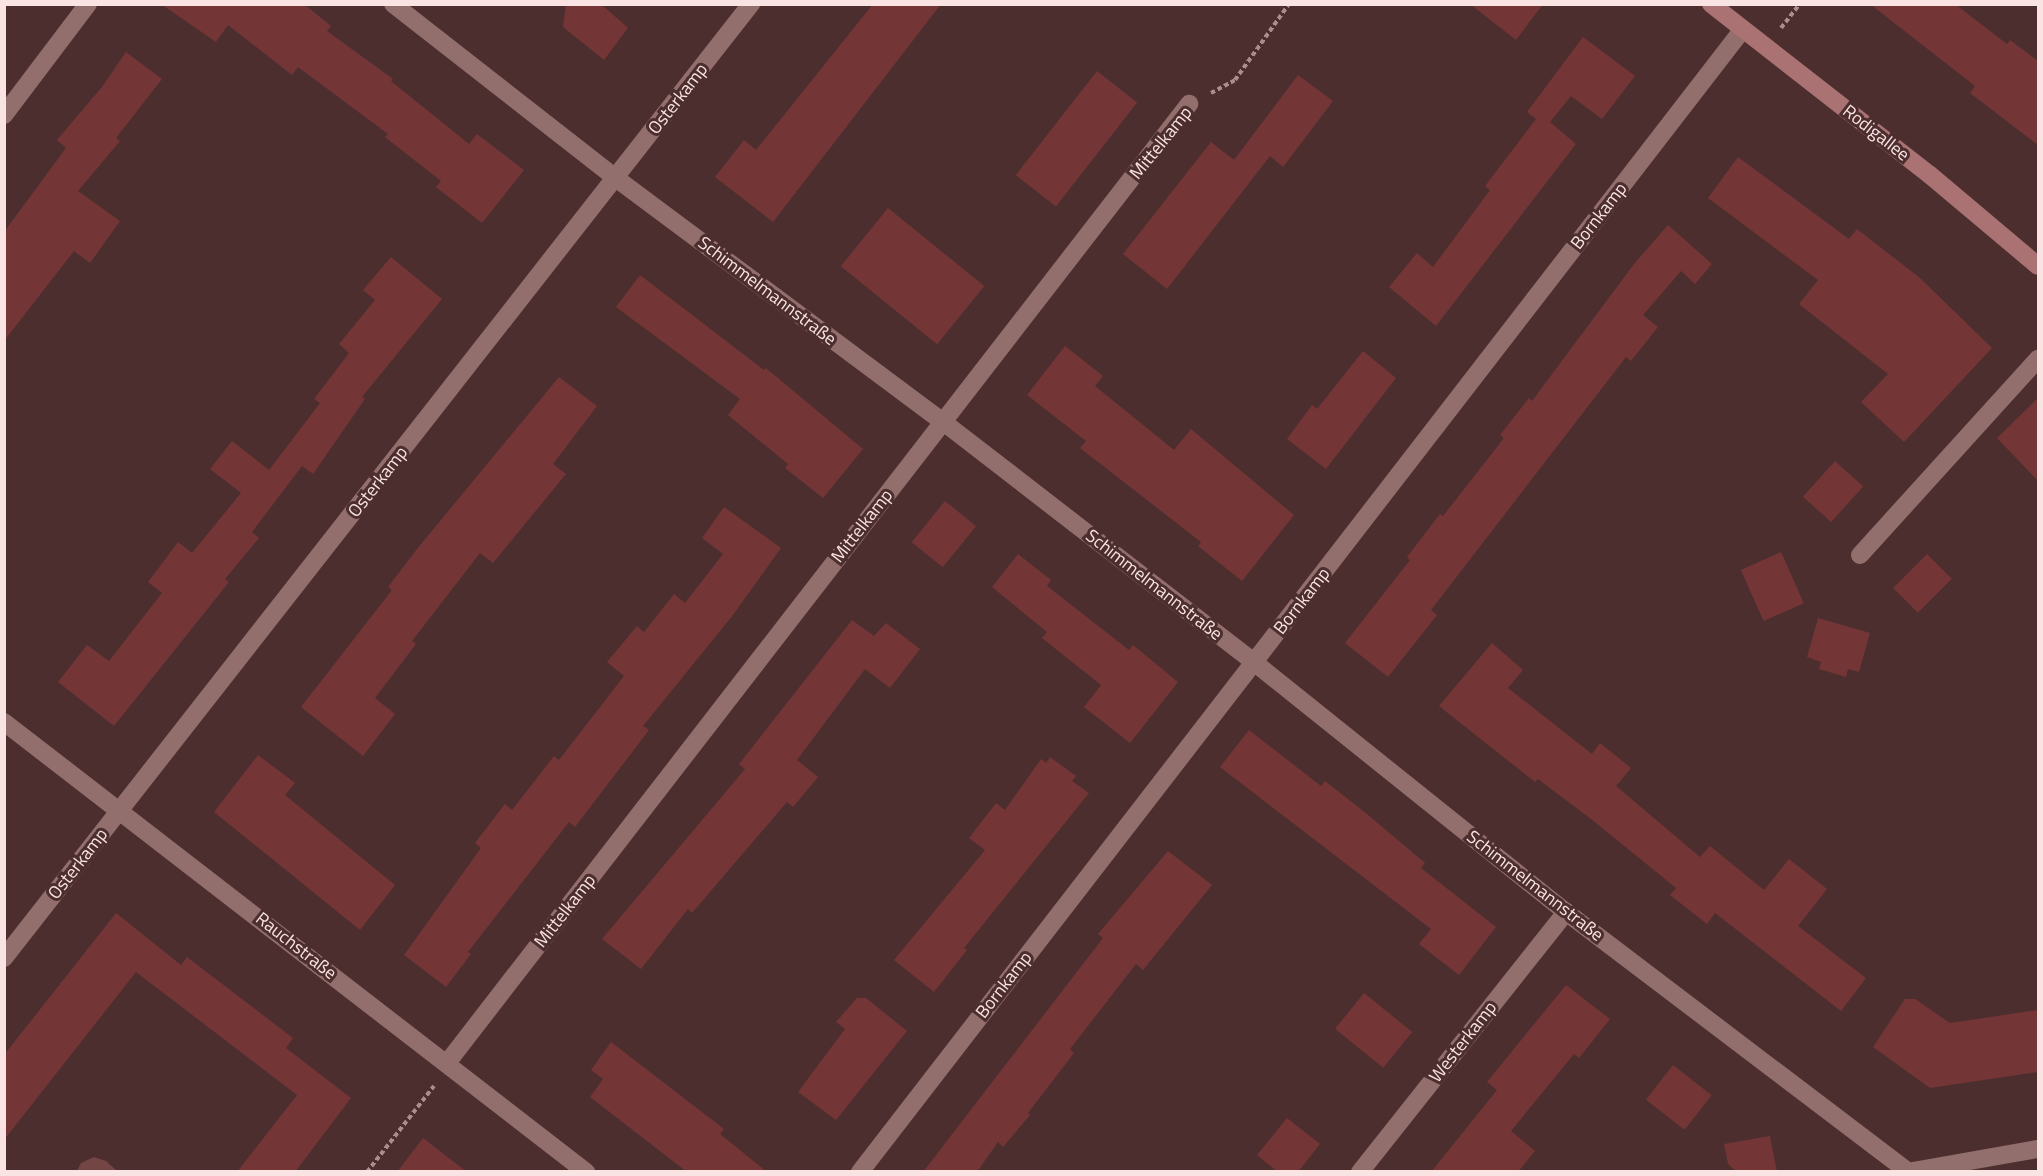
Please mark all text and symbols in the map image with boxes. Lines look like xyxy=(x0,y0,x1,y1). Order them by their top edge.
street label: Osterkamp xyxy=(644,59,712,139)
street label: Rodigallee xyxy=(1838,100,1914,166)
street label: Mittelkamp xyxy=(1125,102,1197,184)
street label: Bornkamp xyxy=(1566,178,1632,254)
street label: Schimmelmannstraße xyxy=(694,232,840,350)
street label: Osterkamp xyxy=(344,442,412,522)
street label: Mittelkamp xyxy=(827,485,897,567)
street label: Schimmelmannstraße xyxy=(1081,525,1227,645)
street label: Bornkamp xyxy=(1269,563,1335,639)
street label: Osterkamp xyxy=(44,824,112,904)
street label: Schimmelmannstraße xyxy=(1462,826,1608,946)
street label: Mittelkamp xyxy=(530,870,600,952)
street label: Rauchstraße xyxy=(251,908,341,984)
street label: Bornkamp xyxy=(971,947,1037,1023)
street label: Westerkamp xyxy=(1425,997,1501,1087)

